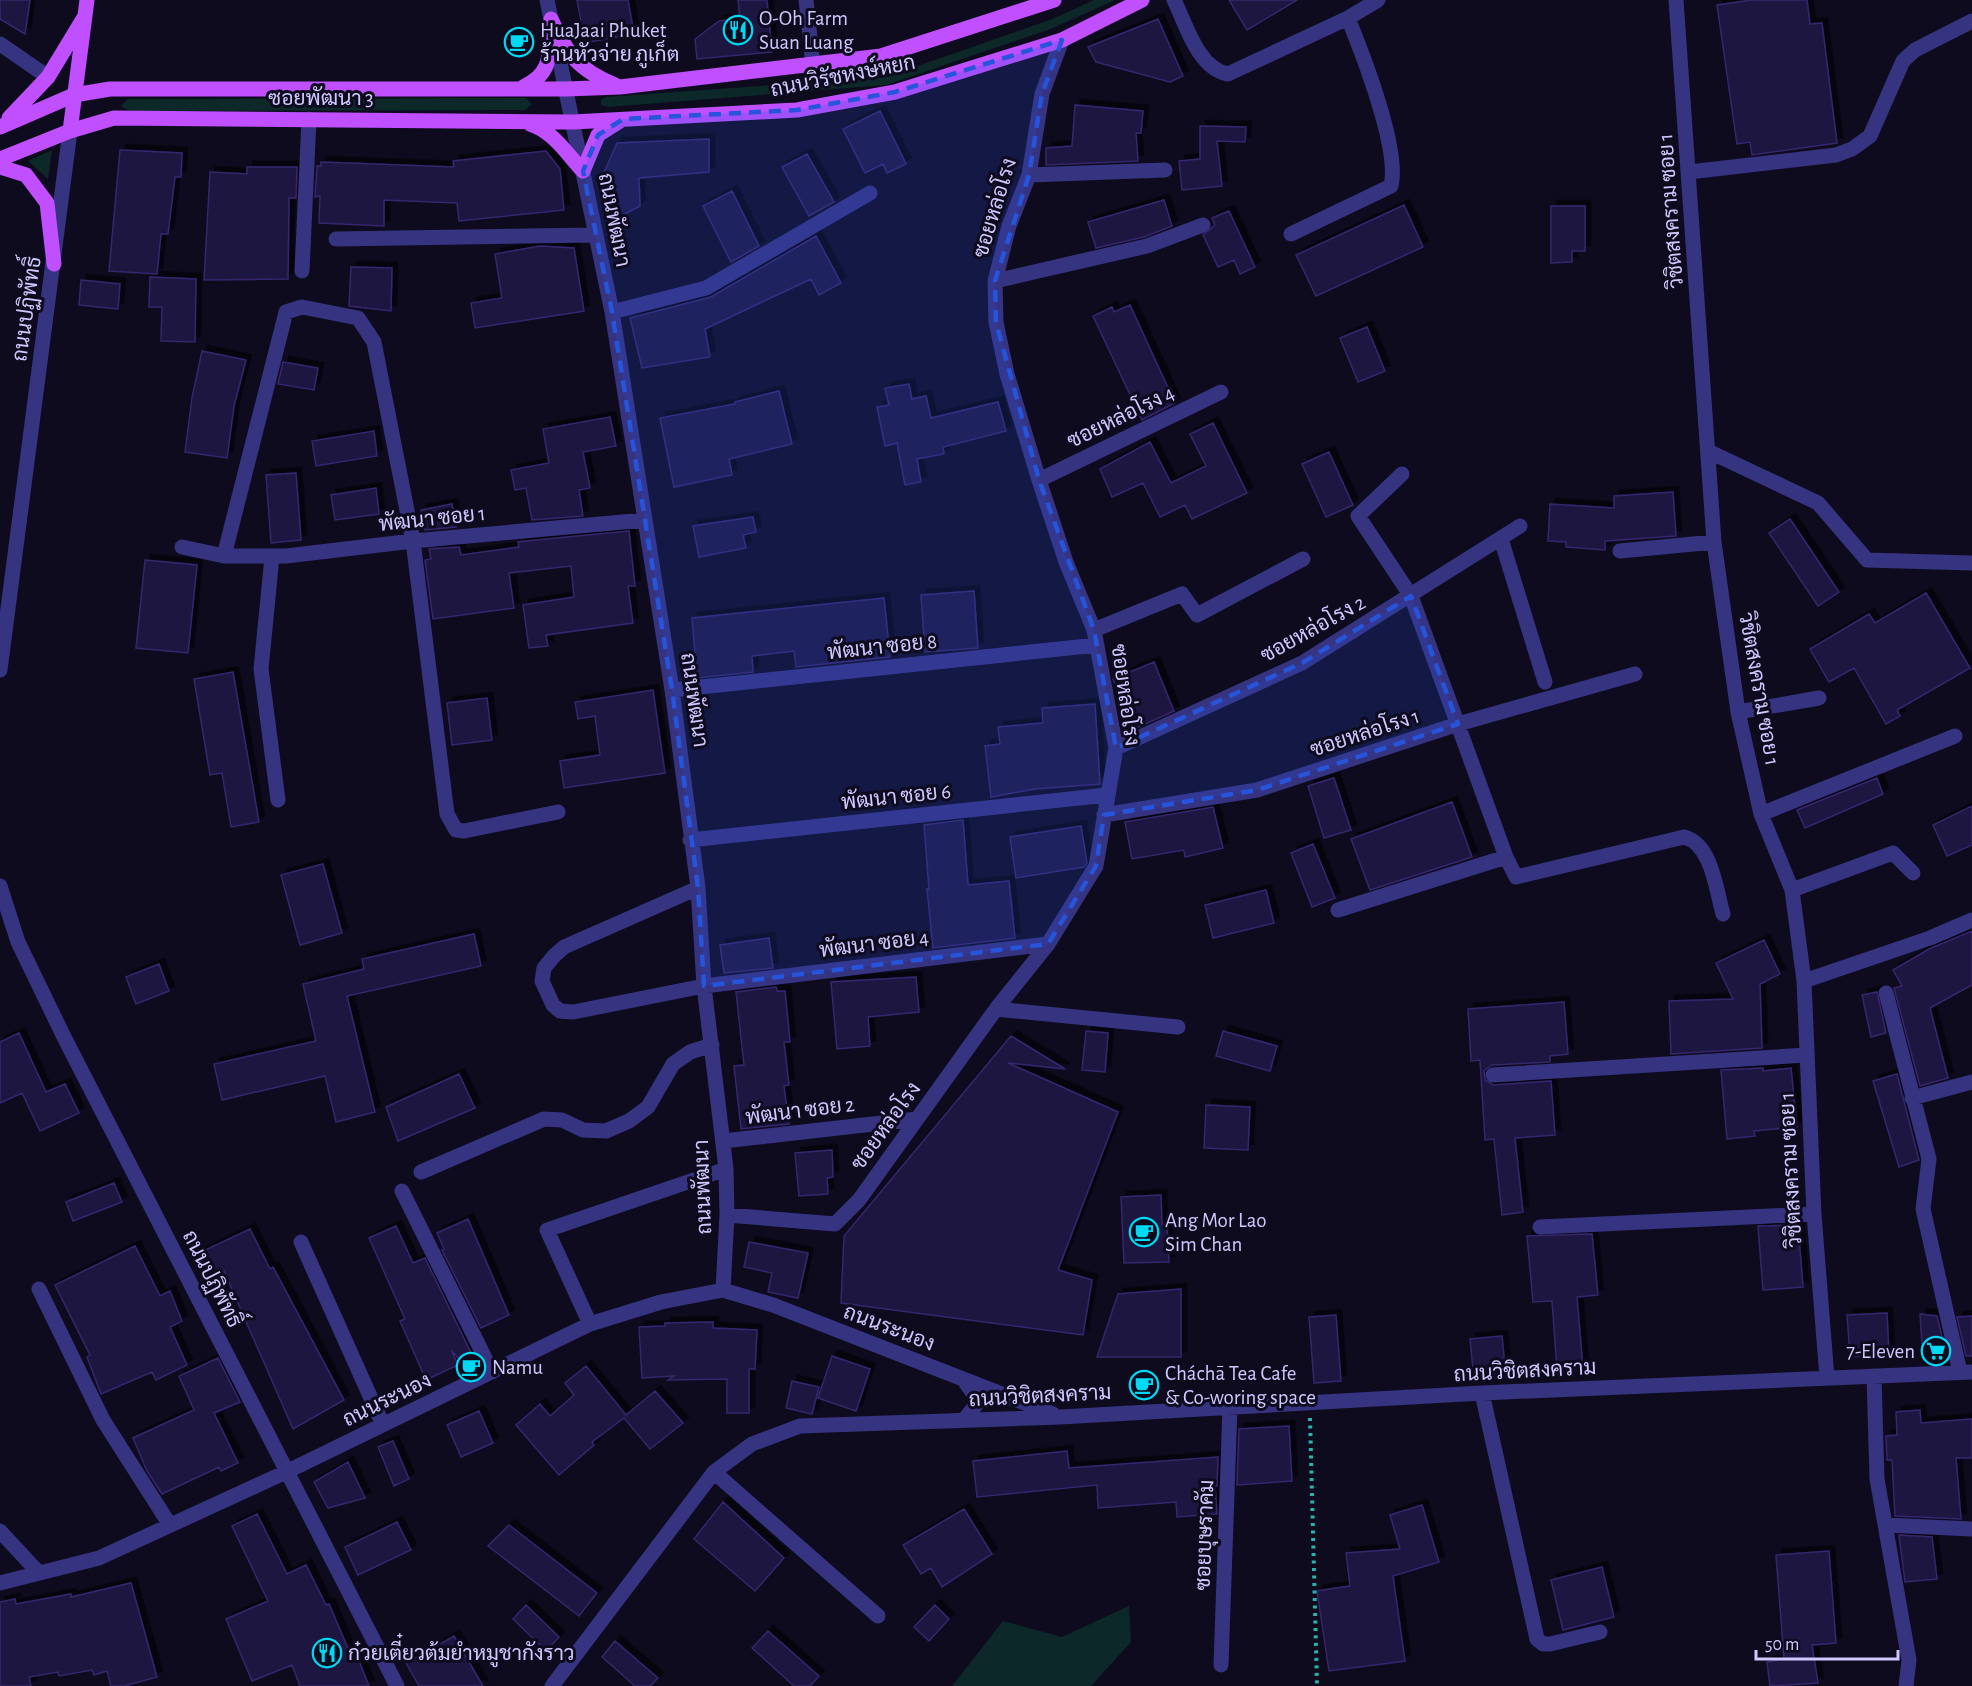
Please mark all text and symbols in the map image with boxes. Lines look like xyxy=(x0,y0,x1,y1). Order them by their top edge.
place label: O-Oh Farm Suan Luang xyxy=(759,8,854,53)
restaurant icon: O-Oh Farm Suan Luang xyxy=(722,14,754,46)
place label: HuaJaai Phuket ร้านหัวจ่าย ภูเก็ต xyxy=(540,20,679,69)
cafe icon: HuaJaai Phuket ร้านหัวจ่าย ภูเก็ต xyxy=(503,26,535,58)
street label: ถนนวิรัชหงษ์หยก xyxy=(768,48,917,100)
street label: ซอยพัฒนา 3 xyxy=(268,86,374,109)
street label: วิชิตสงคราม ซอย 1 xyxy=(1653,133,1687,290)
street label: ซอยหล่อโรง xyxy=(967,155,1020,260)
street label: ถนนพัฒนา xyxy=(595,171,635,269)
street label: ถนนปฏิพัทธิ์ xyxy=(0,254,47,363)
street label: ซอยหล่อโรง 4 xyxy=(1063,379,1178,452)
street label: พัฒนา ซอย 1 xyxy=(377,501,487,535)
street label: ซอยหล่อโรง 2 xyxy=(1256,589,1369,666)
street label: วิชิตสงคราม ซอย 1 xyxy=(1735,610,1785,767)
street label: พัฒนา ซอย 8 xyxy=(826,629,938,663)
street label: ซอยหล่อโรง xyxy=(1107,642,1146,747)
street label: ถนนพัฒนา xyxy=(677,651,713,749)
street label: ซอยหล่อโรง 1 xyxy=(1307,703,1422,761)
street label: พัฒนา ซอย 6 xyxy=(840,779,952,813)
street label: พัฒนา ซอย 4 xyxy=(818,925,930,961)
street label: ซอยหล่อโรง xyxy=(845,1076,925,1174)
street label: พัฒนา ซอย 2 xyxy=(744,1092,856,1128)
street label: วิชิตสงคราม ซอย 1 xyxy=(1774,1092,1806,1249)
street label: ถนนพัฒนา xyxy=(689,1139,715,1235)
place label: Ang Mor Lao Sim Chan xyxy=(1165,1210,1267,1255)
cafe icon: Ang Mor Lao Sim Chan xyxy=(1128,1216,1160,1248)
street label: ถนนปฏิพัทธิ์ xyxy=(177,1223,254,1332)
street label: ถนนระนอง xyxy=(841,1301,937,1355)
supermarket icon: 7-Eleven xyxy=(1920,1335,1952,1367)
place label: 7-Eleven xyxy=(1846,1341,1915,1362)
cafe icon: Namu xyxy=(455,1351,487,1383)
street label: ถนนวิชิตสงคราม xyxy=(1453,1355,1597,1385)
place label: Namu xyxy=(492,1357,543,1378)
place label: Cháchā Tea Cafe & Co-woring space xyxy=(1165,1363,1316,1408)
cafe icon: Cháchā Tea Cafe & Co-woring space xyxy=(1128,1369,1160,1401)
street label: ถนนระนอง xyxy=(339,1370,435,1430)
street label: ถนนวิชิตสงคราม xyxy=(968,1380,1112,1410)
street label: ซอยบุษราคัม xyxy=(1191,1479,1220,1591)
scale bar xyxy=(1756,1623,1898,1661)
place label: ก๋วยเตี๋ยวต้มยำหมูชากังราว xyxy=(348,1633,575,1668)
text: 50 m xyxy=(1765,1636,1799,1654)
restaurant icon: ก๋วยเตี๋ยวต้มยำหมูชากังราว xyxy=(311,1637,343,1669)

